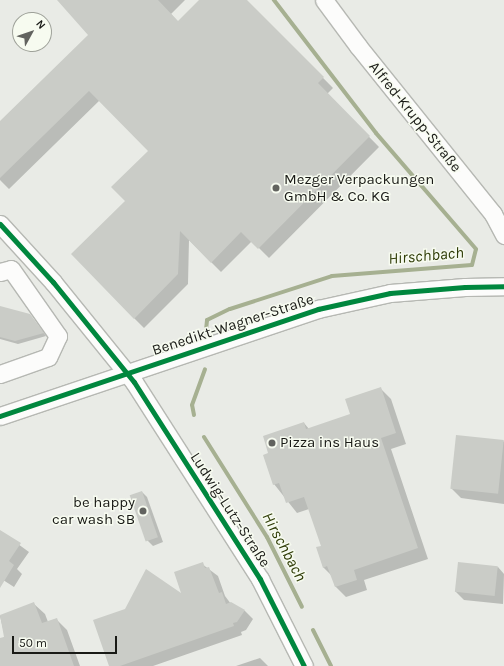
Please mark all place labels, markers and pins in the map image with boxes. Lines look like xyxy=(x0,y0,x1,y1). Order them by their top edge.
place label: Mezger Verpackungen GmbH & Co. KG xyxy=(284,170,434,205)
marker: Mezger Verpackungen GmbH & Co. KG xyxy=(271,183,281,193)
place label: Pizza ins Haus xyxy=(280,434,379,452)
marker: Pizza ins Haus xyxy=(267,438,277,448)
place label: be happy car wash SB xyxy=(52,493,135,528)
marker: be happy car wash SB xyxy=(138,506,148,516)

